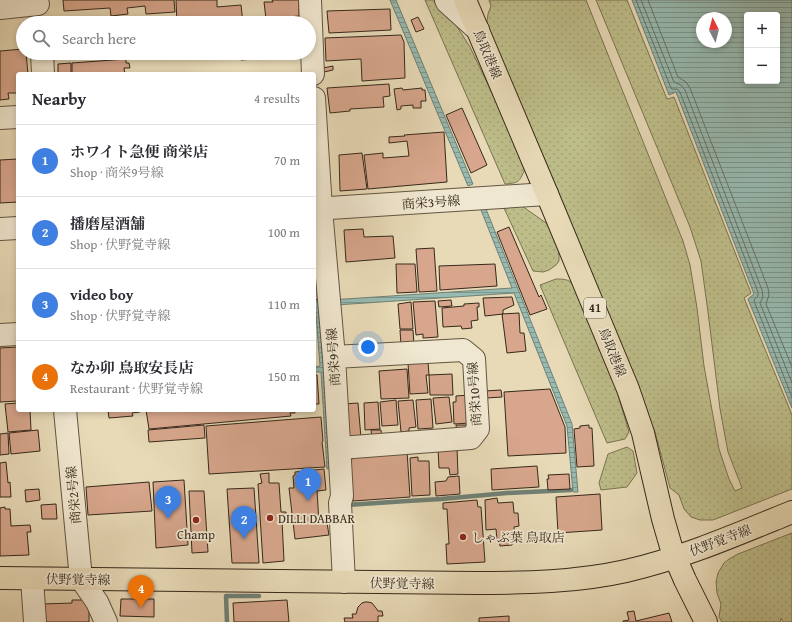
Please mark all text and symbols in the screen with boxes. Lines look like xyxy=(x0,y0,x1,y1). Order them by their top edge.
north arrow xyxy=(696,12,732,48)
map controls xyxy=(744,12,780,84)
button: + xyxy=(744,12,780,48)
search box xyxy=(16,16,316,60)
icon: search xyxy=(30,27,52,49)
street label: 鳥取港線 xyxy=(469,27,506,82)
text: Search here xyxy=(62,28,136,49)
button: − xyxy=(744,48,780,84)
text: Nearby xyxy=(32,86,86,111)
text: 4 results xyxy=(254,89,300,108)
text: ホワイト急便 商栄店 xyxy=(70,141,208,162)
text: 1 xyxy=(42,151,48,170)
text: 70 m xyxy=(274,151,300,170)
text: Shop · 商栄9号線 xyxy=(70,163,163,182)
street label: 商栄3号線 xyxy=(401,191,461,214)
text: 播磨屋酒舗 xyxy=(70,213,145,234)
text: 2 xyxy=(42,223,48,242)
text: 100 m xyxy=(268,223,300,242)
text: Shop · 伏野覚寺線 xyxy=(70,235,170,254)
text: video boy xyxy=(70,284,133,305)
text: 3 xyxy=(42,295,48,314)
text: 110 m xyxy=(268,295,300,314)
road number: 41 xyxy=(584,298,606,318)
text: Shop · 伏野覚寺線 xyxy=(70,306,170,325)
street label: 鳥取港線 xyxy=(594,325,631,380)
street label: 商栄9号線 xyxy=(322,327,345,387)
your location xyxy=(358,337,378,357)
text: なか卯 鳥取安長店 xyxy=(70,357,193,378)
street label: 商栄10号線 xyxy=(463,361,486,427)
text: 4 xyxy=(42,367,48,386)
text: 150 m xyxy=(268,367,300,386)
text: Restaurant · 伏野覚寺線 xyxy=(70,379,203,398)
street label: 商栄2号線 xyxy=(61,465,86,525)
pin: 1 xyxy=(295,468,321,501)
pin: 3 xyxy=(155,486,181,519)
pin: 2 xyxy=(231,506,257,539)
place label: DILLI DABBAR xyxy=(278,509,355,528)
marker: DILLI DABBAR xyxy=(265,513,275,523)
marker: Champ xyxy=(191,515,201,525)
street label: 伏野覚寺線 xyxy=(686,520,754,561)
place label: Champ xyxy=(177,525,215,544)
place label: しゃぶ葉 鳥取店 xyxy=(471,528,565,547)
marker: しゃぶ葉 鳥取店 xyxy=(458,532,468,542)
street label: 伏野覚寺線 xyxy=(45,569,111,590)
street label: 伏野覚寺線 xyxy=(369,573,435,594)
pin: 4 xyxy=(128,575,154,608)

